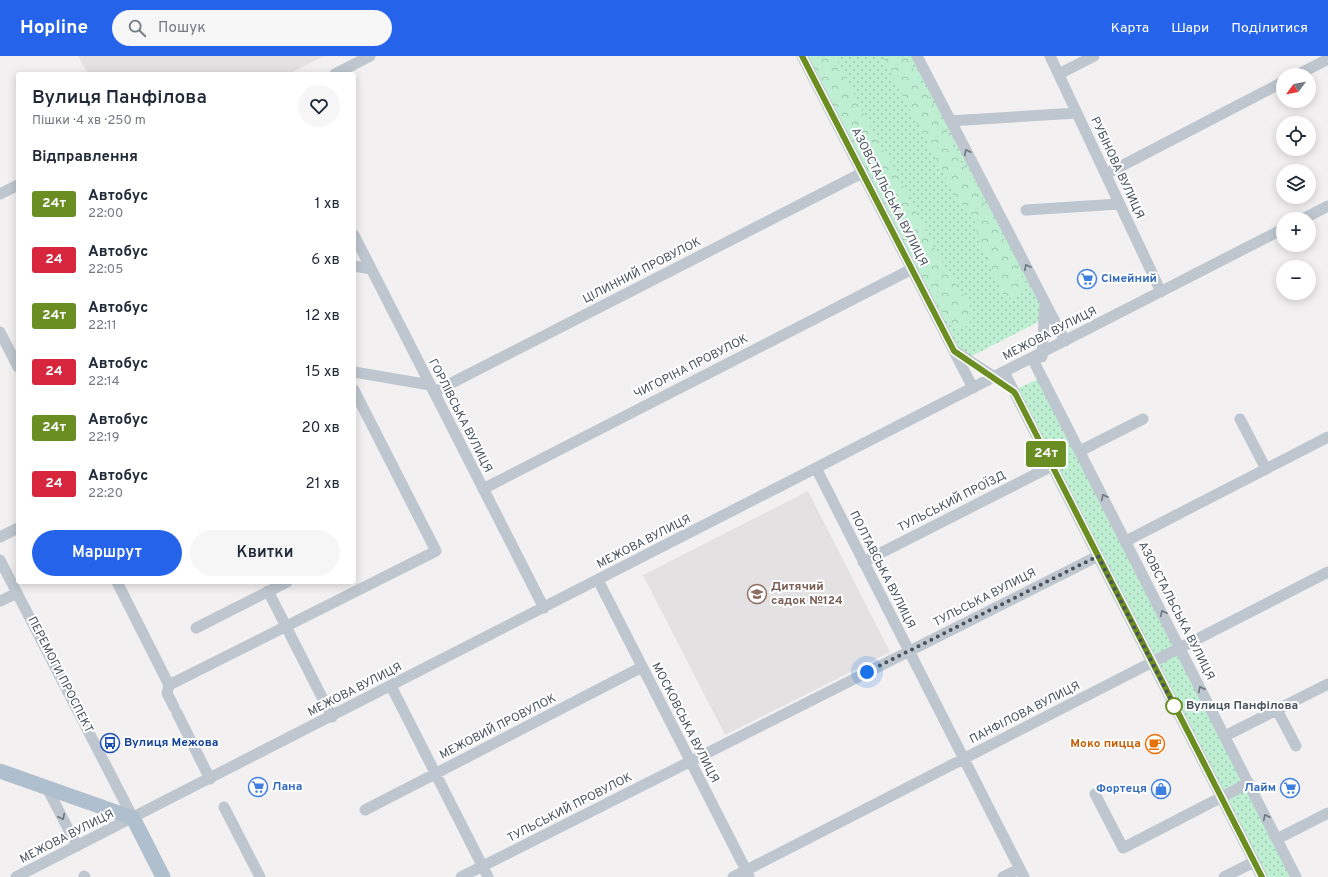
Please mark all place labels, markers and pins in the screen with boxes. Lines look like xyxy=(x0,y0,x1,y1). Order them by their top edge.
supermarket icon: Сімейний xyxy=(1076,268,1098,290)
place label: Сімейний xyxy=(1101,271,1157,287)
place label: Дитячий садок №124 xyxy=(771,579,843,609)
school or university icon: Дитячий садок №124 xyxy=(746,583,768,605)
marker: Вулиця Панфілова xyxy=(1165,697,1183,715)
place label: Вулиця Панфілова xyxy=(1186,698,1298,714)
bus stop icon: Вулиця Межова xyxy=(99,732,121,754)
cafe icon: Моко пицца xyxy=(1144,733,1166,755)
place label: Вулиця Межова xyxy=(124,735,219,751)
place label: Моко пицца xyxy=(1070,736,1141,752)
supermarket icon: Лана xyxy=(247,776,269,798)
supermarket icon: Лайм xyxy=(1279,777,1301,799)
shop icon: Фортеця xyxy=(1150,778,1172,800)
place label: Лана xyxy=(272,779,302,795)
place label: Лайм xyxy=(1244,780,1276,796)
place label: Фортеця xyxy=(1096,781,1147,797)

